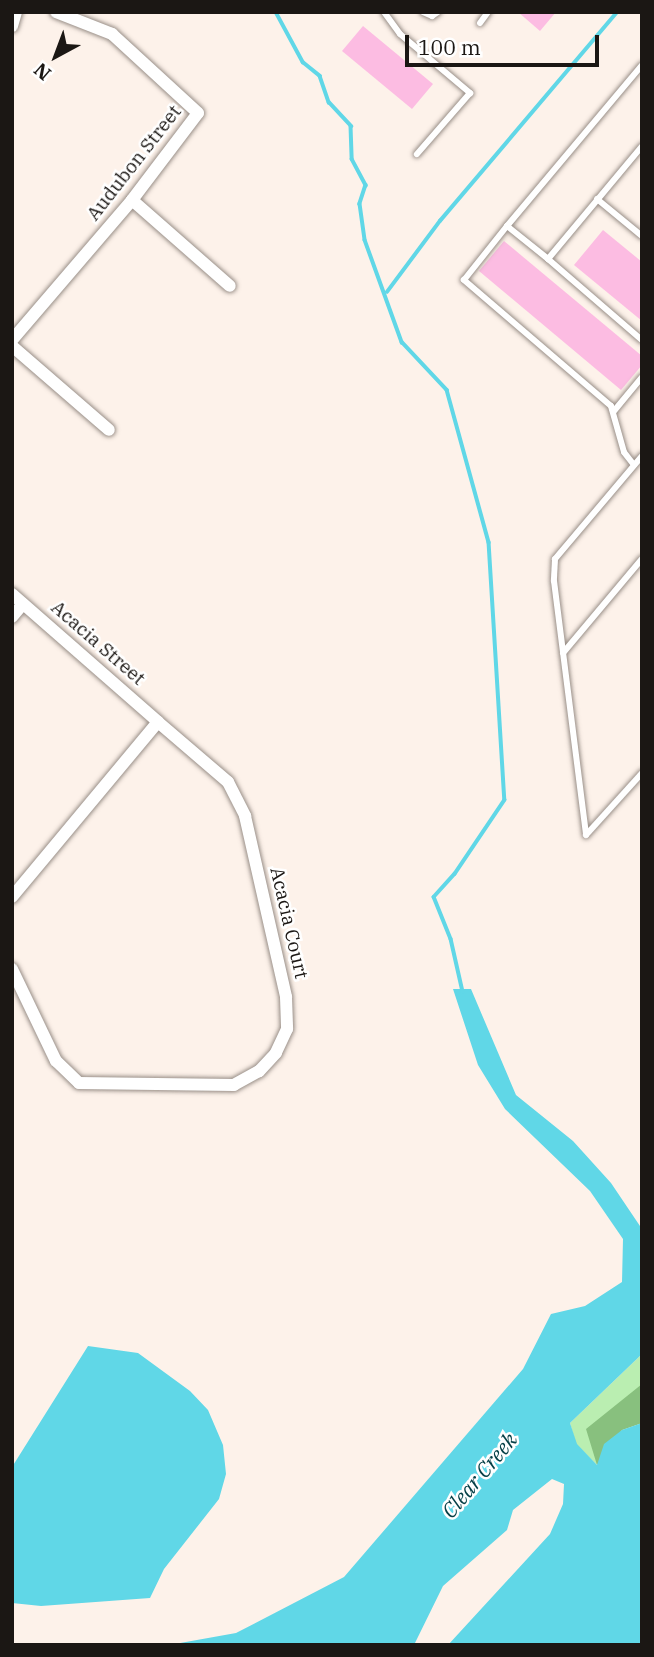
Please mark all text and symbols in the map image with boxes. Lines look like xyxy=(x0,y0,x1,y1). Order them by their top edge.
north arrow xyxy=(21,21,91,91)
scale bar xyxy=(409,21,603,65)
text: 100 m xyxy=(418,33,481,61)
text: N xyxy=(29,58,56,86)
street label: Audubon Street xyxy=(82,101,186,225)
street label: Acacia Street xyxy=(46,596,150,690)
street label: Acacia Court xyxy=(265,865,313,981)
water label: Clear Creek xyxy=(436,1427,522,1523)

